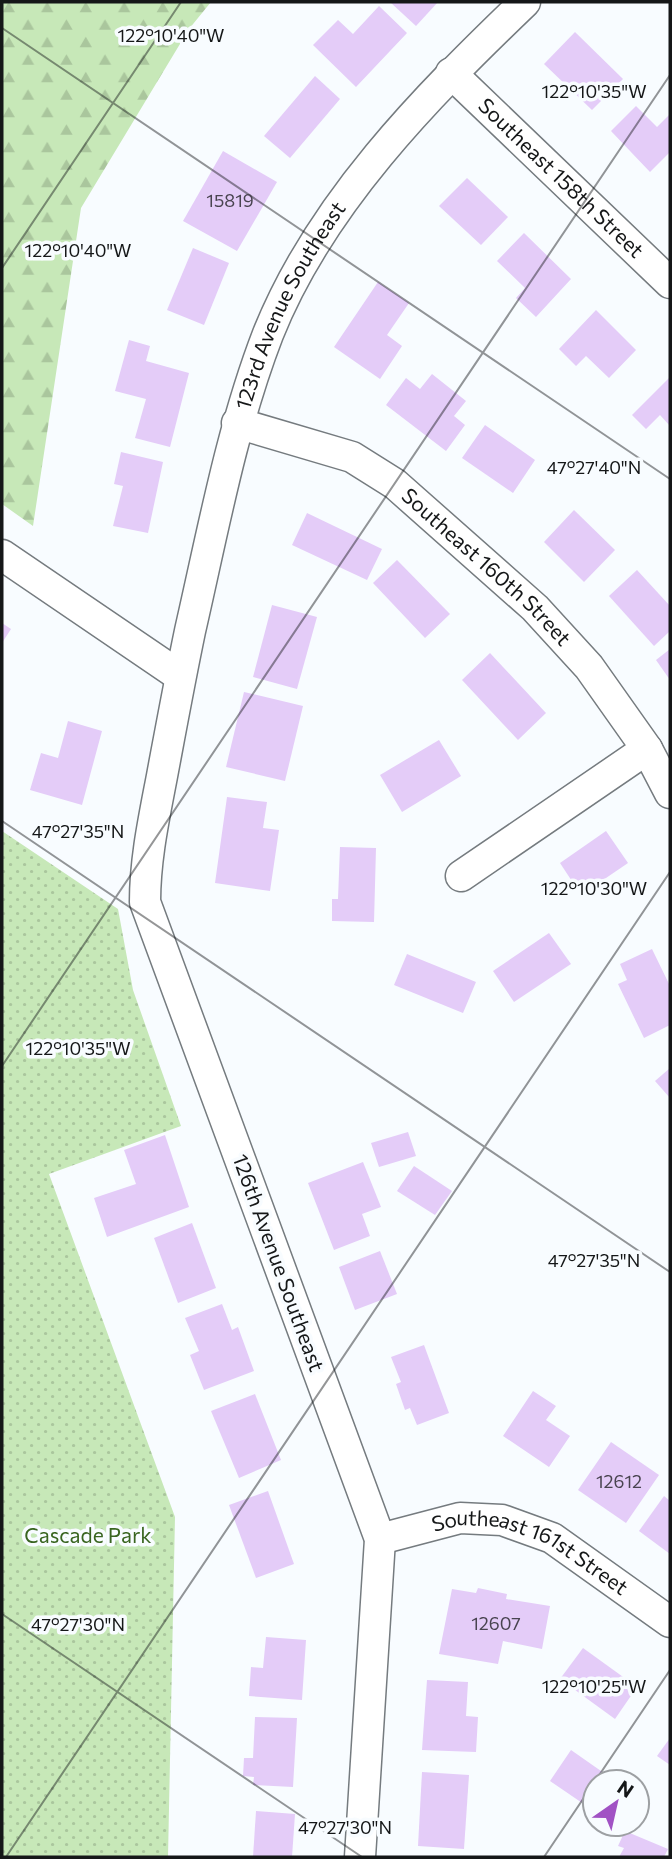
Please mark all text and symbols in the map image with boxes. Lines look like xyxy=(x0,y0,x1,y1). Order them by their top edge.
text: 122°10'40"W xyxy=(118,24,224,46)
text: 122°10'35"W xyxy=(541,80,647,102)
street label: Southeast 158th Street xyxy=(474,92,650,262)
house number: 15819 xyxy=(206,189,254,211)
street label: 123rd Avenue Southeast xyxy=(229,196,350,412)
text: 122°10'40"W xyxy=(25,239,131,261)
text: 47°27'40"N xyxy=(547,456,641,478)
street label: Southeast 160th Street xyxy=(397,482,577,650)
text: 47°27'35"N xyxy=(32,820,124,842)
text: 122°10'30"W xyxy=(541,877,647,899)
text: 122°10'35"W xyxy=(25,1037,131,1059)
street label: 126th Avenue Southeast xyxy=(228,1150,330,1375)
text: 47°27'35"N xyxy=(548,1249,640,1271)
house number: 12612 xyxy=(596,1470,642,1492)
street label: Southeast 161st Street xyxy=(429,1504,633,1599)
park label: Cascade Park xyxy=(24,1522,152,1547)
house number: 12607 xyxy=(471,1612,521,1634)
text: 47°27'30"N xyxy=(31,1613,125,1635)
text: 122°10'25"W xyxy=(542,1675,646,1697)
north arrow xyxy=(581,1768,651,1838)
text: N xyxy=(613,1775,638,1802)
text: 47°27'30"N xyxy=(298,1816,392,1838)

